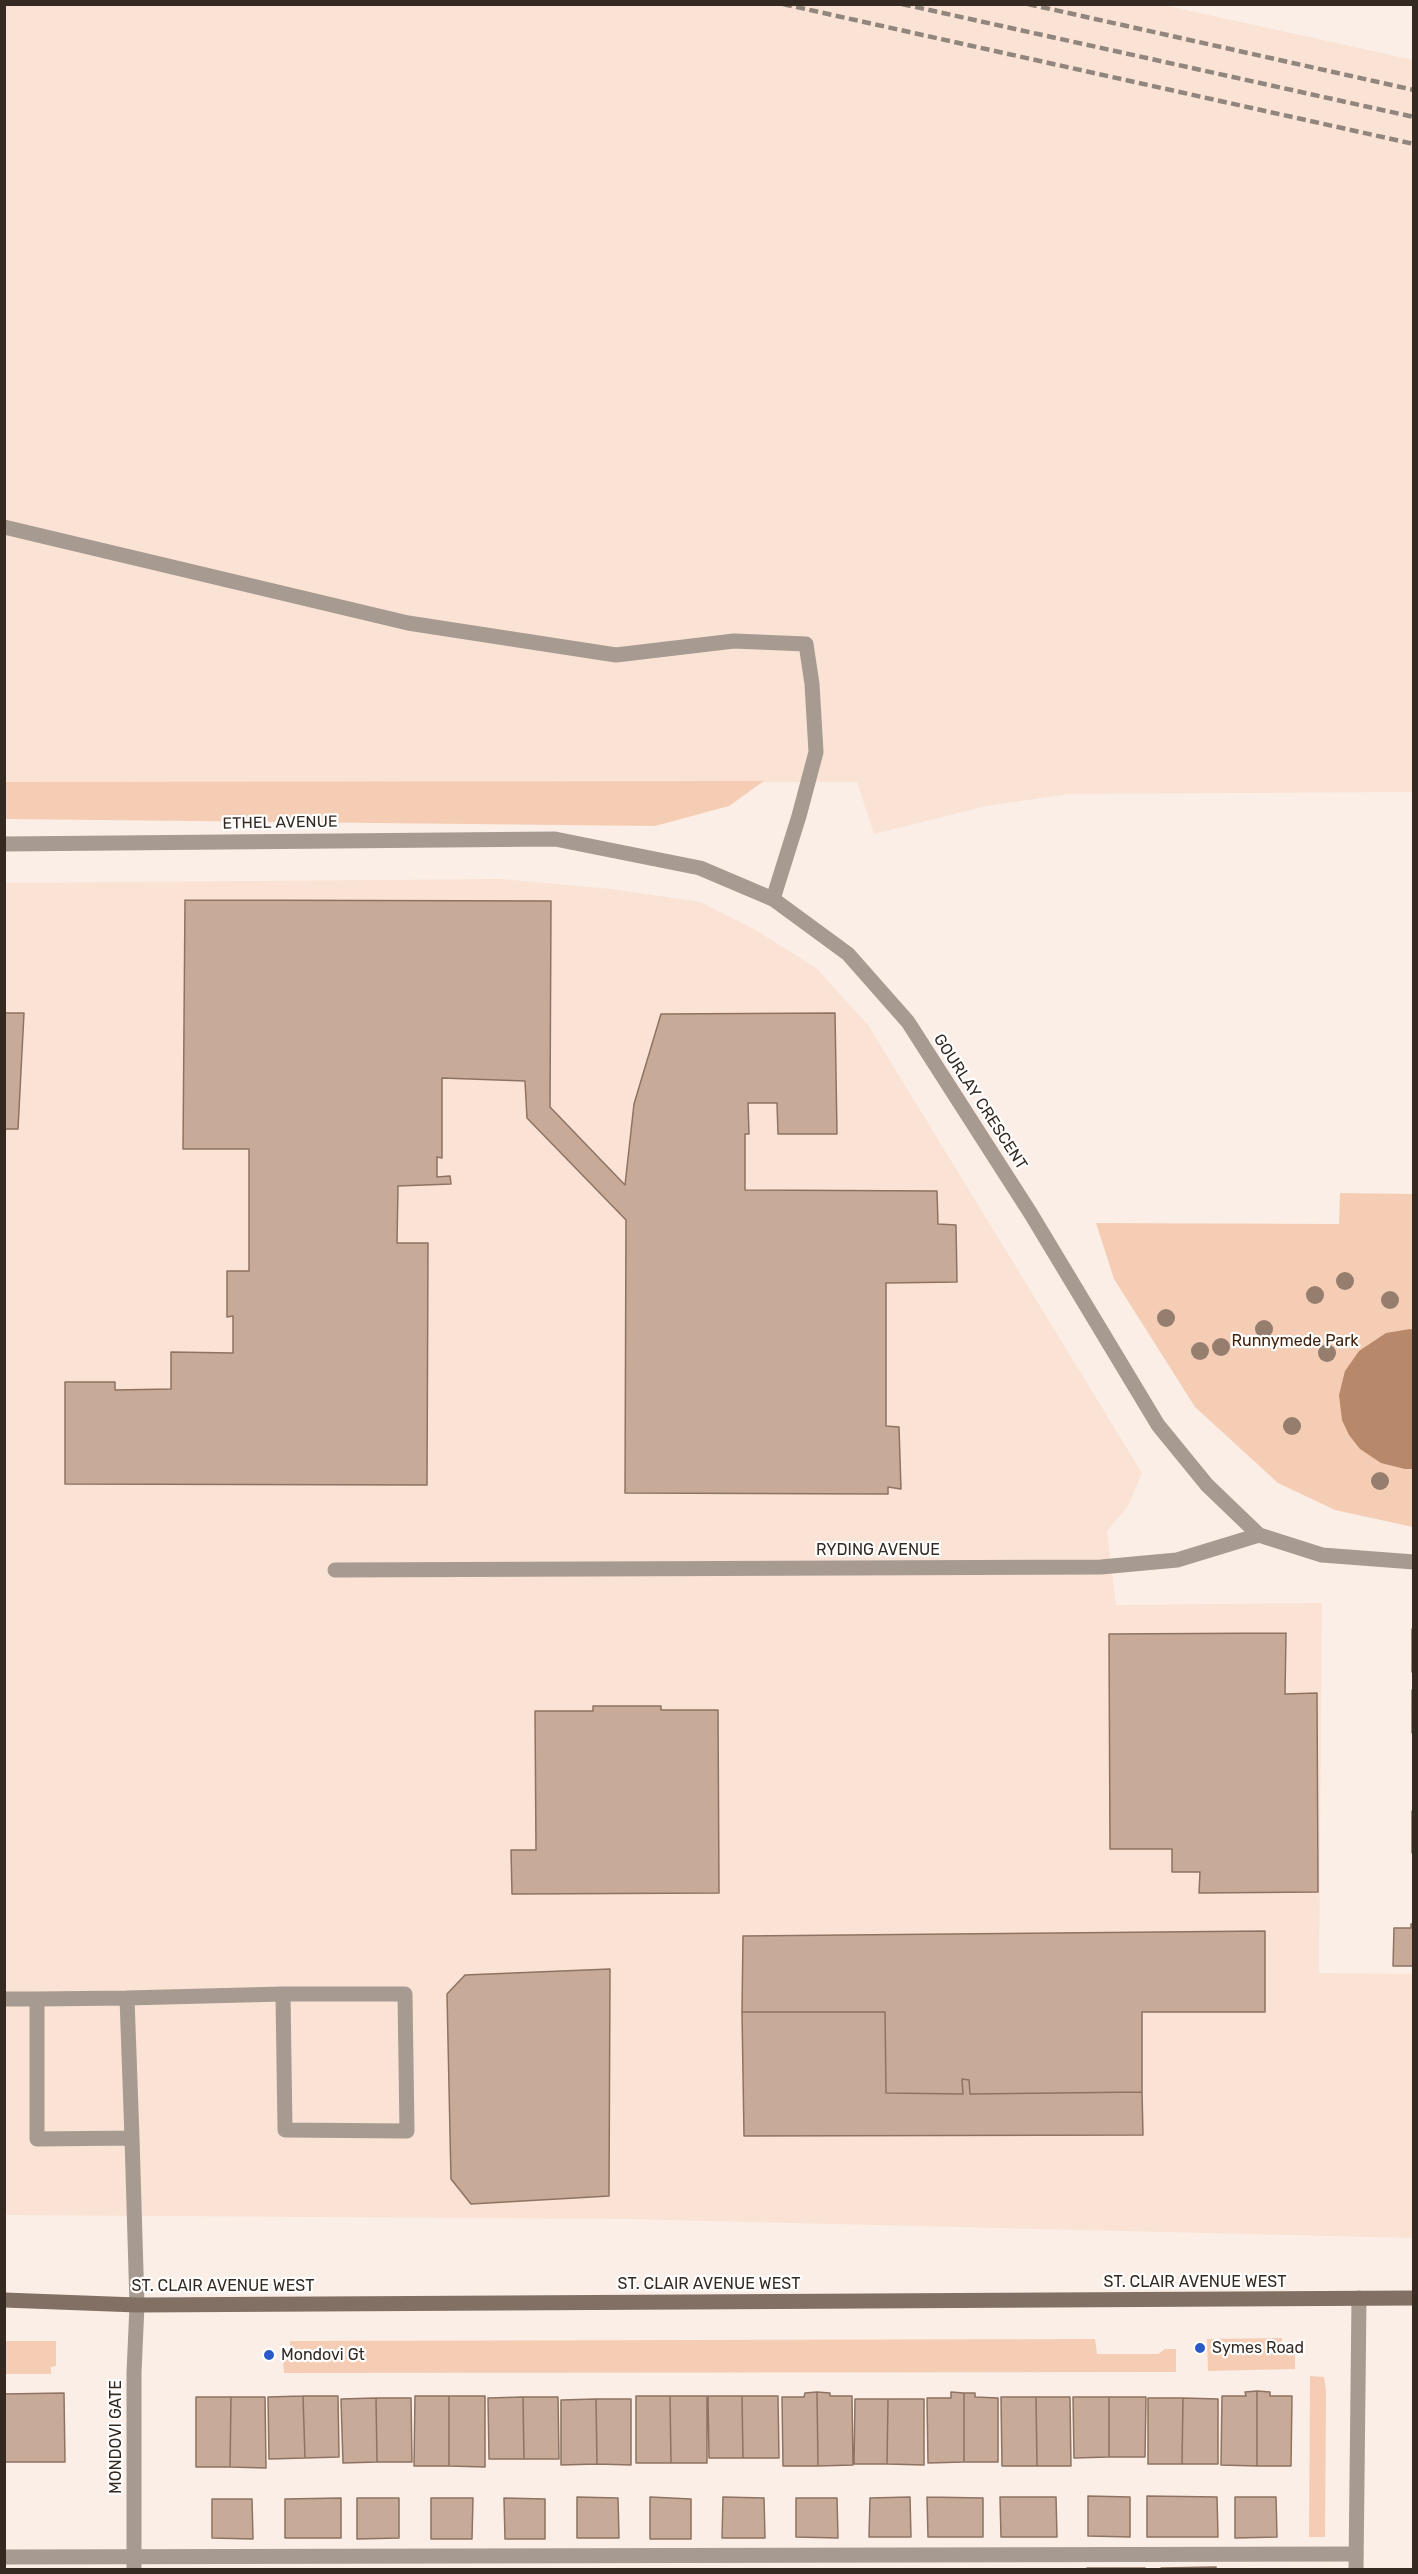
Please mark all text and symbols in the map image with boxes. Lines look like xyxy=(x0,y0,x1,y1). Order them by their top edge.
street label: ETHEL AVENUE xyxy=(222,812,338,834)
street label: GOURLAY CRESCENT xyxy=(929,1031,1031,1173)
park label: Runnymede Park xyxy=(1232,1331,1358,1351)
street label: RYDING AVENUE xyxy=(816,1540,940,1560)
street label: ST. CLAIR AVENUE WEST xyxy=(1104,2272,1286,2292)
street label: ST. CLAIR AVENUE WEST xyxy=(618,2274,800,2294)
street label: ST. CLAIR AVENUE WEST xyxy=(132,2276,314,2296)
place label: Symes Road xyxy=(1212,2338,1304,2358)
marker: Symes Road xyxy=(1193,2341,1207,2355)
place label: Mondovi Gt xyxy=(281,2345,365,2365)
marker: Mondovi Gt xyxy=(262,2348,276,2362)
street label: MONDOVI GATE xyxy=(106,2380,126,2494)

